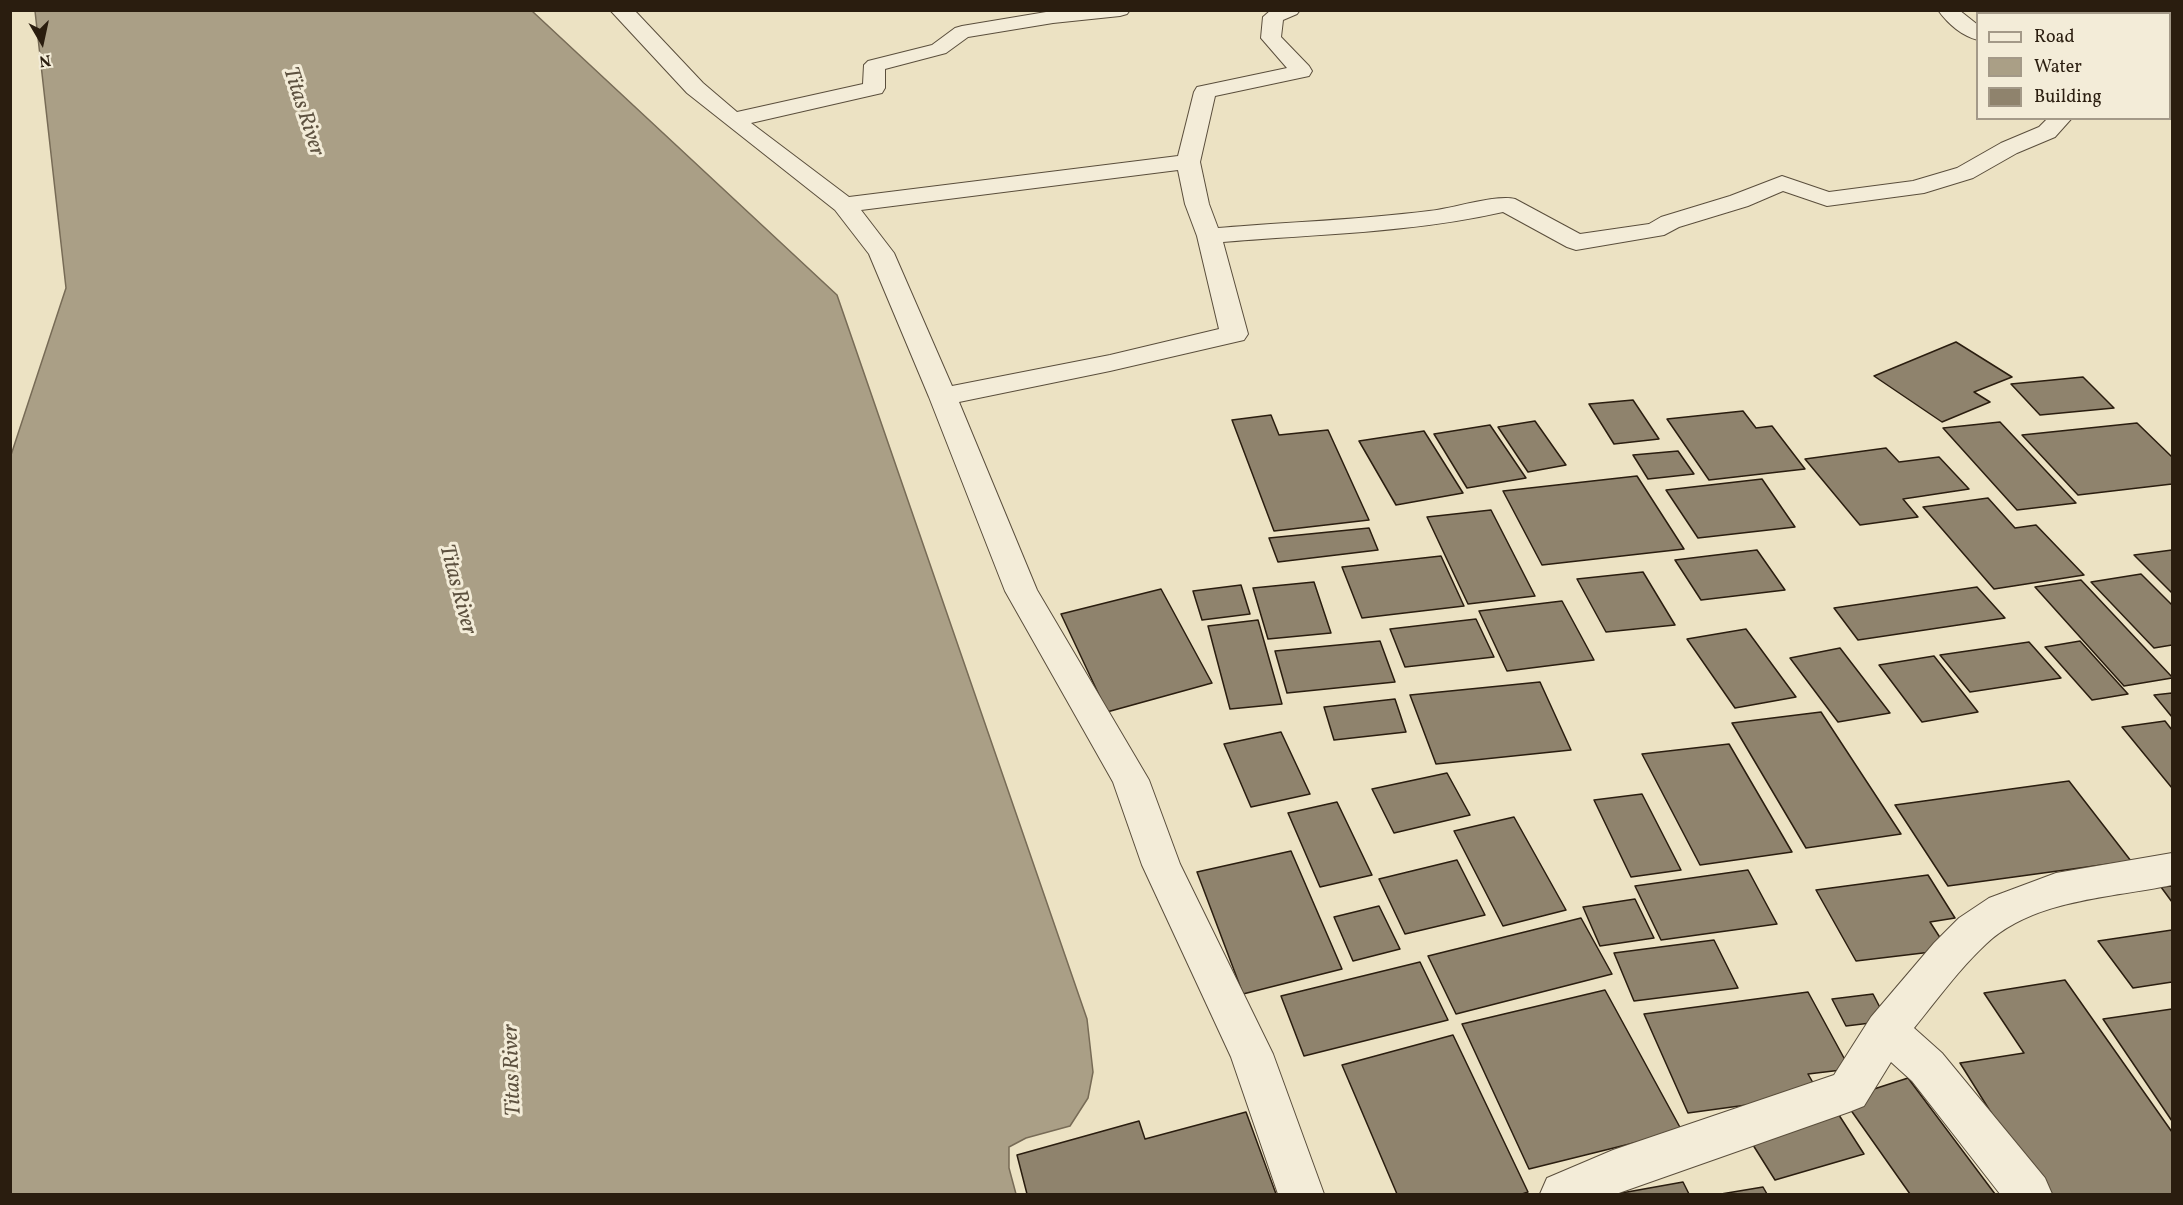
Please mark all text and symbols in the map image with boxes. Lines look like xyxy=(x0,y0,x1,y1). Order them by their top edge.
north arrow xyxy=(12,12,72,72)
legend xyxy=(1976,12,2171,120)
text: Road xyxy=(2034,25,2075,50)
text: N xyxy=(37,48,52,72)
text: Water xyxy=(2034,55,2082,80)
water label: Titas River xyxy=(275,64,329,160)
text: Building xyxy=(2034,85,2102,110)
water label: Titas River xyxy=(431,542,481,638)
water label: Titas River xyxy=(499,1023,529,1117)

